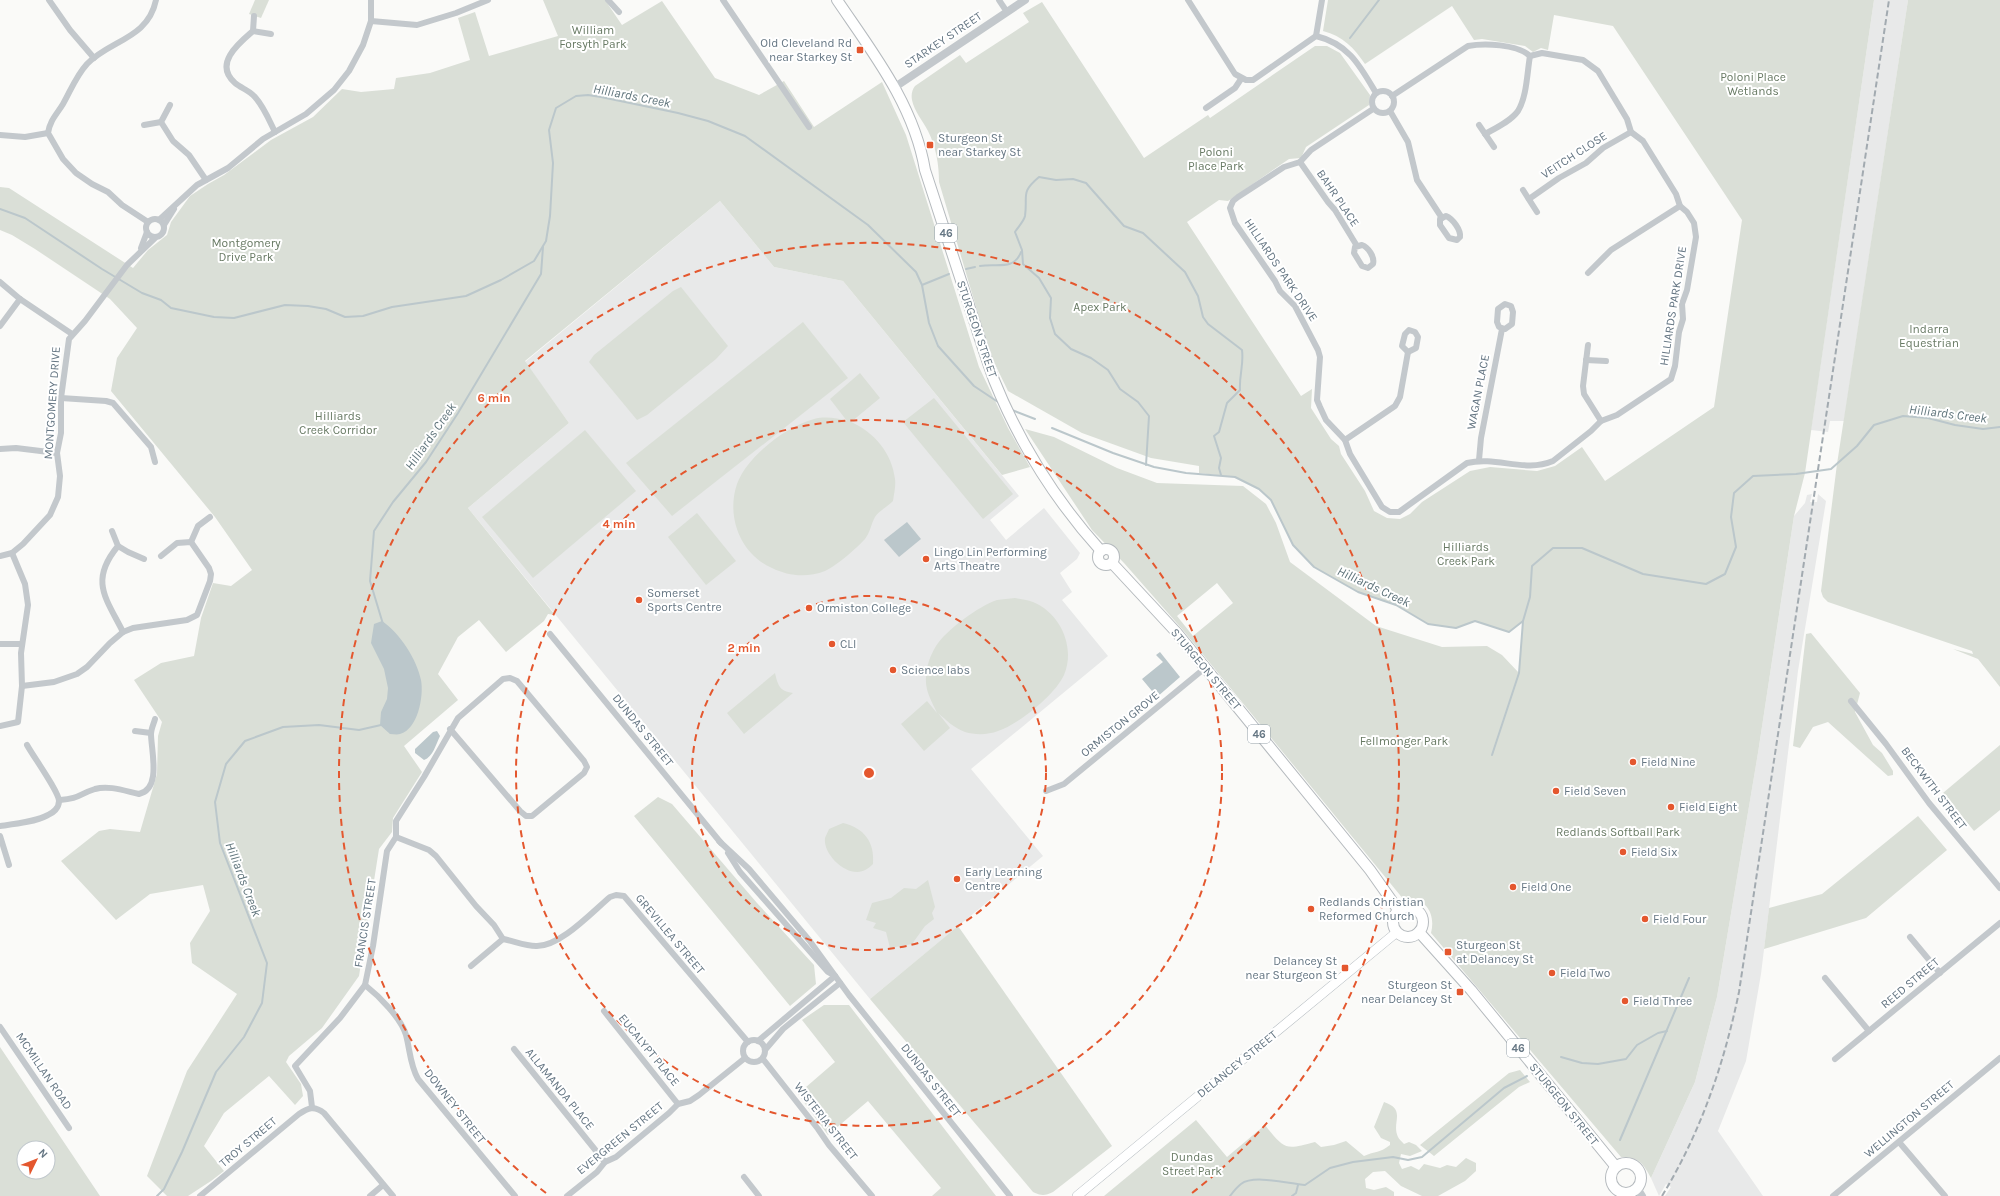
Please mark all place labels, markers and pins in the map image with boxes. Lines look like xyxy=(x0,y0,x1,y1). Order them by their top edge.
place label: Old Cleveland Rd near Starkey St xyxy=(760,36,852,64)
marker: Old Cleveland Rd near Starkey St xyxy=(855,45,865,55)
place label: Sturgeon St near Starkey St xyxy=(938,131,1022,159)
marker: Sturgeon St near Starkey St xyxy=(925,140,935,150)
place label: Lingo Lin Performing Arts Theatre xyxy=(934,545,1047,573)
marker: Lingo Lin Performing Arts Theatre xyxy=(921,554,931,564)
place label: Somerset Sports Centre xyxy=(647,586,722,614)
marker: Somerset Sports Centre xyxy=(634,595,644,605)
place label: Ormiston College xyxy=(817,601,911,615)
marker: Ormiston College xyxy=(804,603,814,613)
place label: CLI xyxy=(840,637,856,651)
marker: CLI xyxy=(827,639,837,649)
place label: Science labs xyxy=(901,663,970,677)
marker: Science labs xyxy=(888,665,898,675)
place label: Field Nine xyxy=(1641,755,1696,769)
marker: Field Nine xyxy=(1628,757,1638,767)
centre of rings xyxy=(862,766,876,780)
place label: Field Seven xyxy=(1564,784,1626,798)
marker: Field Seven xyxy=(1551,786,1561,796)
place label: Field Eight xyxy=(1679,800,1738,814)
marker: Field Eight xyxy=(1666,802,1676,812)
place label: Field Six xyxy=(1631,845,1677,859)
marker: Field Six xyxy=(1618,847,1628,857)
place label: Early Learning Centre xyxy=(965,865,1042,893)
marker: Early Learning Centre xyxy=(952,874,962,884)
place label: Field One xyxy=(1521,880,1572,894)
marker: Field One xyxy=(1508,882,1518,892)
place label: Redlands Christian Reformed Church xyxy=(1319,895,1424,923)
marker: Redlands Christian Reformed Church xyxy=(1306,904,1316,914)
place label: Field Four xyxy=(1653,912,1707,926)
marker: Field Four xyxy=(1640,914,1650,924)
place label: Sturgeon St at Delancey St xyxy=(1456,938,1534,966)
marker: Sturgeon St at Delancey St xyxy=(1443,947,1453,957)
place label: Delancey St near Sturgeon St xyxy=(1245,954,1337,982)
marker: Delancey St near Sturgeon St xyxy=(1340,963,1350,973)
place label: Field Two xyxy=(1560,966,1610,980)
marker: Field Two xyxy=(1547,968,1557,978)
place label: Sturgeon St near Delancey St xyxy=(1361,978,1452,1006)
marker: Sturgeon St near Delancey St xyxy=(1455,987,1465,997)
place label: Field Three xyxy=(1633,994,1692,1008)
marker: Field Three xyxy=(1620,996,1630,1006)

